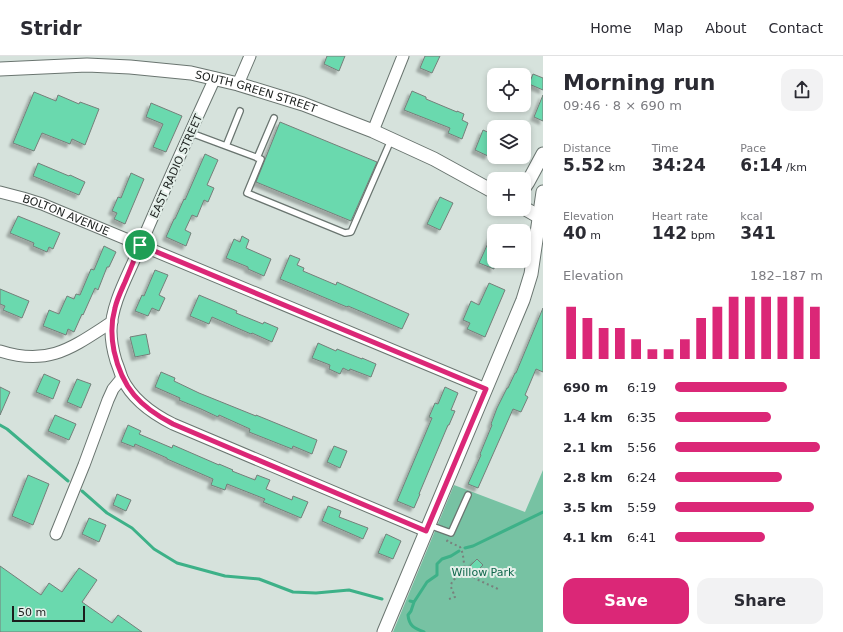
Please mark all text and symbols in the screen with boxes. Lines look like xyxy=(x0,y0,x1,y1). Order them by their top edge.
text: Stridr xyxy=(20,17,82,39)
text: Home xyxy=(590,20,632,36)
text: Map xyxy=(654,20,683,36)
text: About xyxy=(705,20,747,36)
text: Contact xyxy=(769,20,823,36)
street label: SOUTH GREEN STREET xyxy=(194,68,319,116)
map controls xyxy=(487,68,531,268)
button: locate xyxy=(487,68,531,112)
button: share xyxy=(781,69,823,111)
text: Morning run xyxy=(563,70,715,95)
text: 09:46 · 8 × 690 m xyxy=(563,98,682,113)
street label: EAST RADIO STREET xyxy=(148,112,205,220)
button: layers xyxy=(487,120,531,164)
text: Distance xyxy=(563,142,611,155)
text: Time xyxy=(652,142,679,155)
text: Pace xyxy=(740,142,766,155)
text: 5.52 xyxy=(563,155,605,175)
text: 34:24 xyxy=(652,155,706,175)
text: 6:14 xyxy=(740,155,783,175)
text: km xyxy=(605,161,626,174)
text: /km xyxy=(783,161,807,174)
button: + xyxy=(487,172,531,216)
street label: BOLTON AVENUE xyxy=(21,192,111,238)
text: Elevation xyxy=(563,210,614,223)
text: Heart rate xyxy=(652,210,708,223)
text: kcal xyxy=(740,210,763,223)
text: 40 xyxy=(563,223,587,243)
text: 142 xyxy=(652,223,687,243)
text: 341 xyxy=(740,223,776,243)
button: − xyxy=(487,224,531,268)
pin xyxy=(123,228,157,262)
text: m xyxy=(587,229,601,242)
text: bpm xyxy=(687,229,715,242)
icon: arrive xyxy=(129,234,151,256)
text: Elevation xyxy=(563,268,623,283)
text: 182–187 m xyxy=(750,268,823,283)
text: 690 m xyxy=(563,380,608,395)
text: 6:19 xyxy=(627,380,656,395)
text: 1.4 km xyxy=(563,410,613,425)
text: 6:35 xyxy=(627,410,656,425)
text: 2.1 km xyxy=(563,440,613,455)
text: 5:56 xyxy=(627,440,656,455)
text: 2.8 km xyxy=(563,470,613,485)
text: 6:24 xyxy=(627,470,656,485)
text: 3.5 km xyxy=(563,500,613,515)
text: 5:59 xyxy=(627,500,656,515)
text: 4.1 km xyxy=(563,530,613,545)
text: 6:41 xyxy=(627,530,656,545)
park label: Willow Park xyxy=(452,566,515,579)
button: Save xyxy=(563,578,689,624)
button: Share xyxy=(697,578,823,624)
scale bar xyxy=(12,604,85,623)
text: 50 m xyxy=(18,606,46,619)

